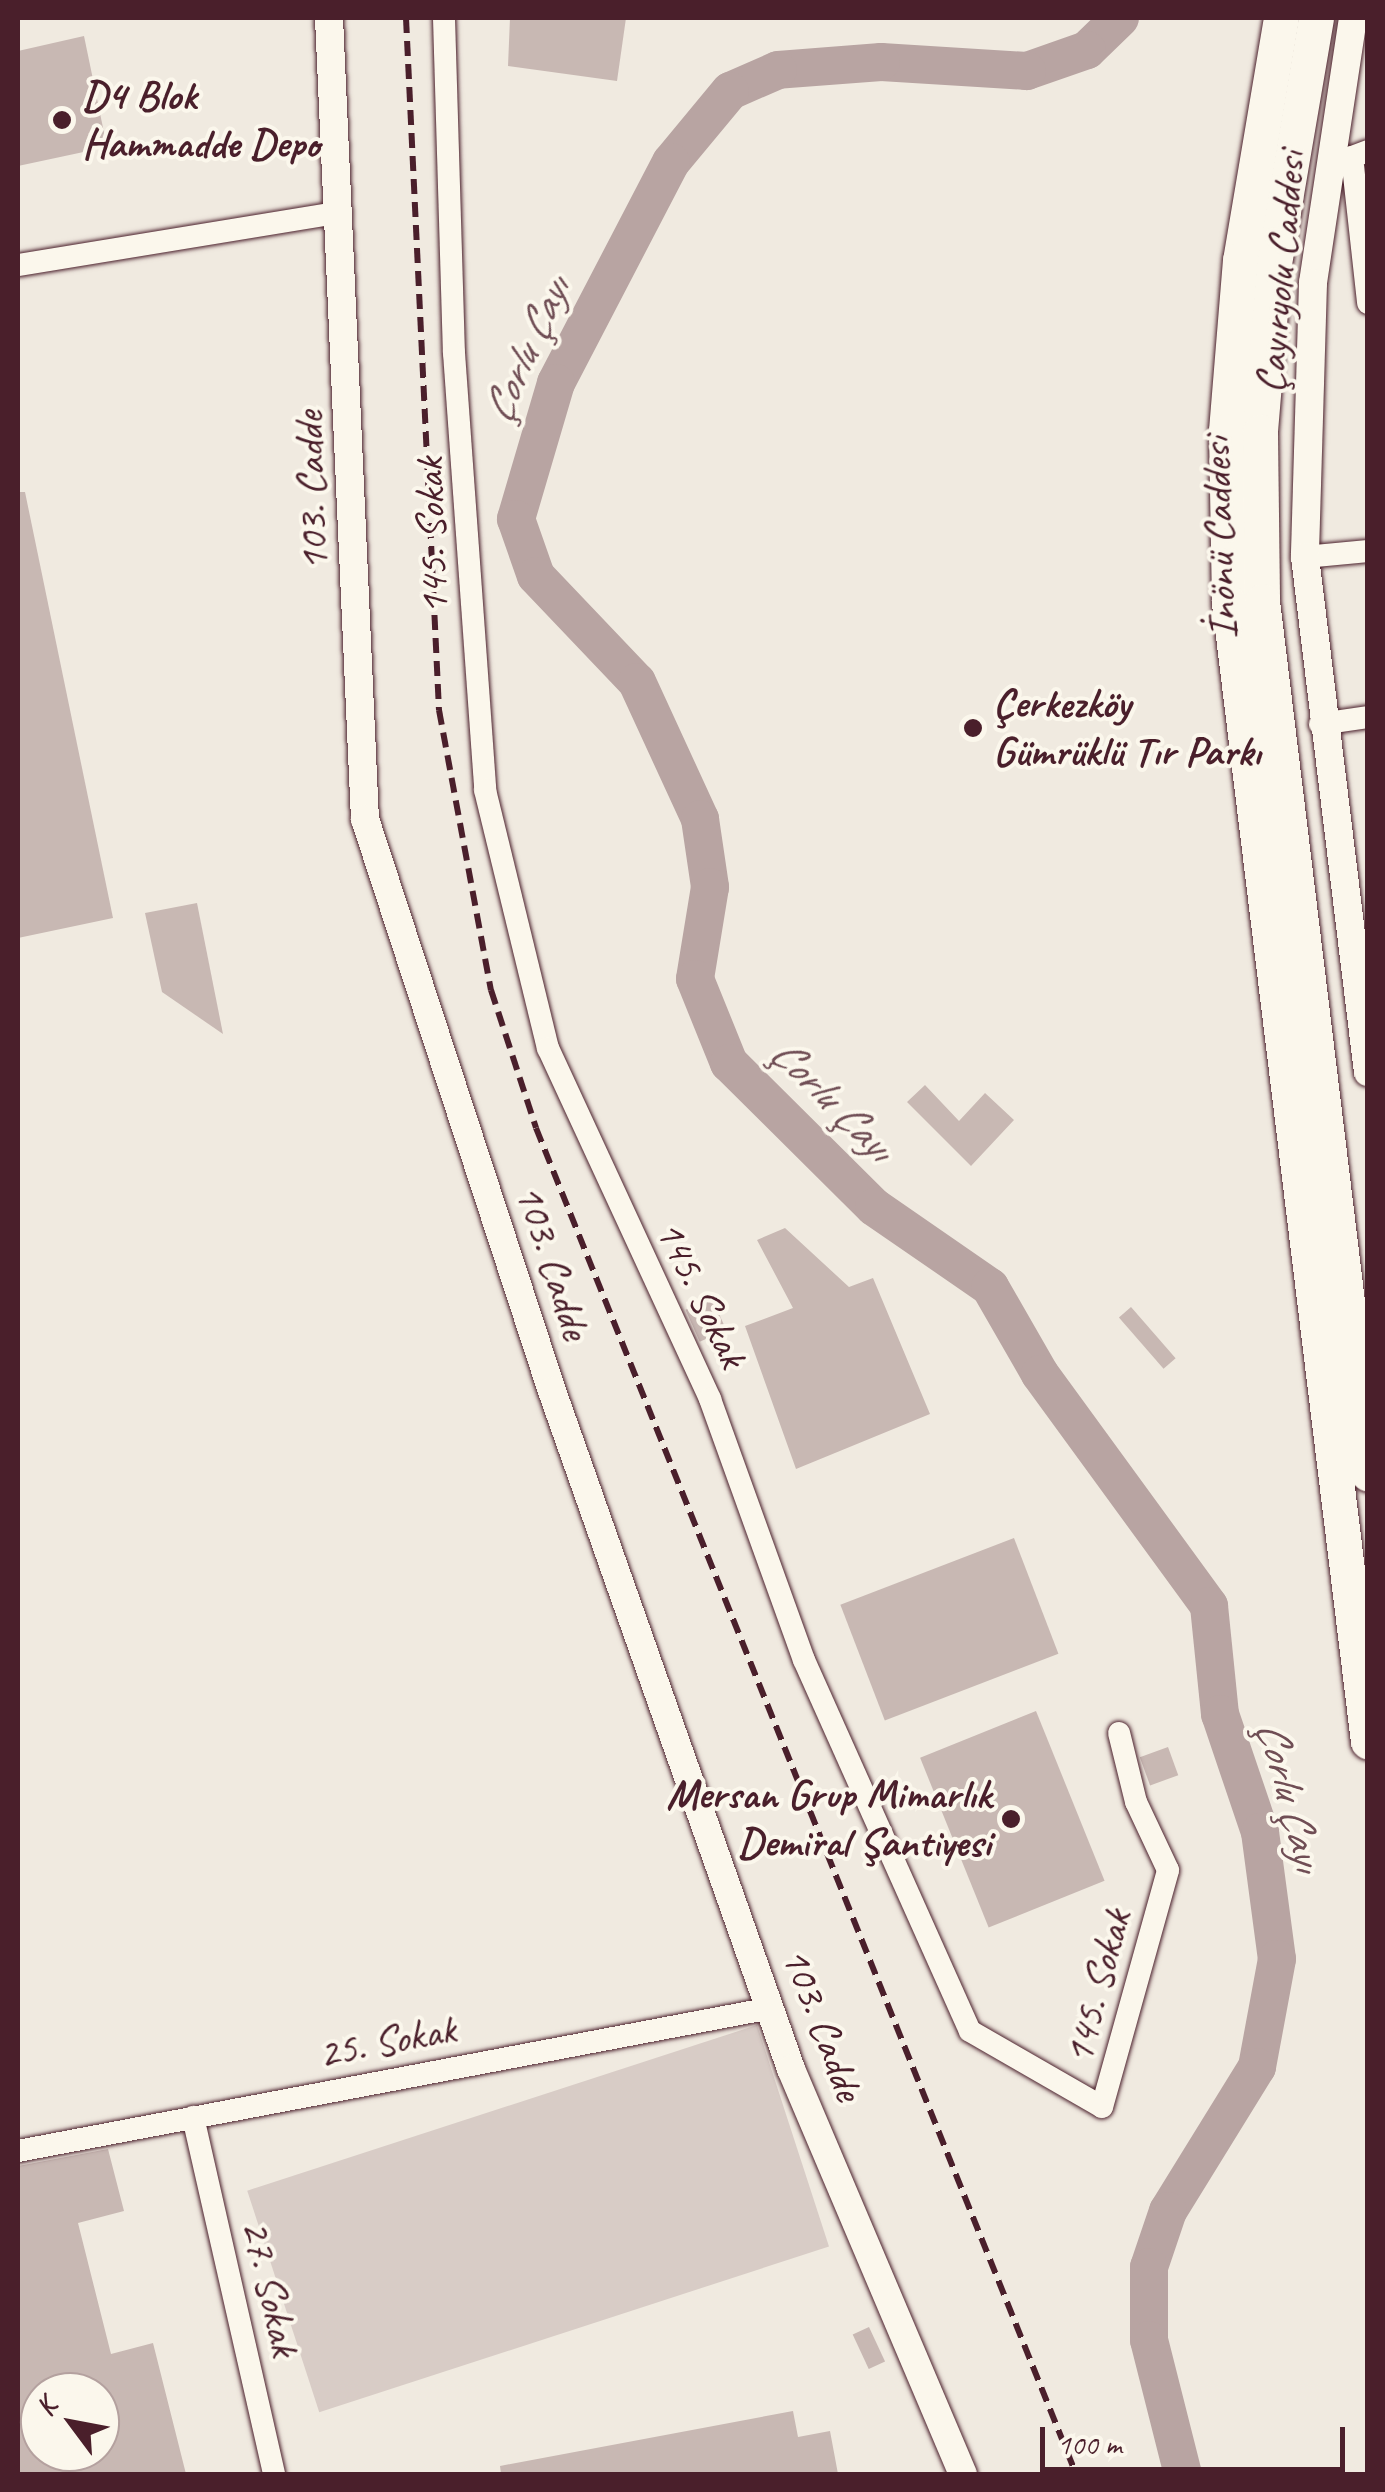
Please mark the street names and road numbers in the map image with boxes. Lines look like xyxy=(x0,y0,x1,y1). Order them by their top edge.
street label: Çayıryolu Caddesi xyxy=(1245,148,1317,396)
street label: 103. Cadde xyxy=(284,410,340,572)
street label: İnönü Caddesi xyxy=(1191,436,1249,640)
street label: 145. Sokak xyxy=(404,456,460,616)
street label: 103. Cadde xyxy=(503,1178,601,1346)
street label: 145. Sokak xyxy=(644,1212,758,1376)
street label: 145. Sokak xyxy=(1053,1904,1143,2070)
street label: 103. Cadde xyxy=(770,1940,874,2108)
street label: 25. Sokak xyxy=(314,2004,460,2080)
street label: 27. Sokak xyxy=(230,2215,310,2361)

